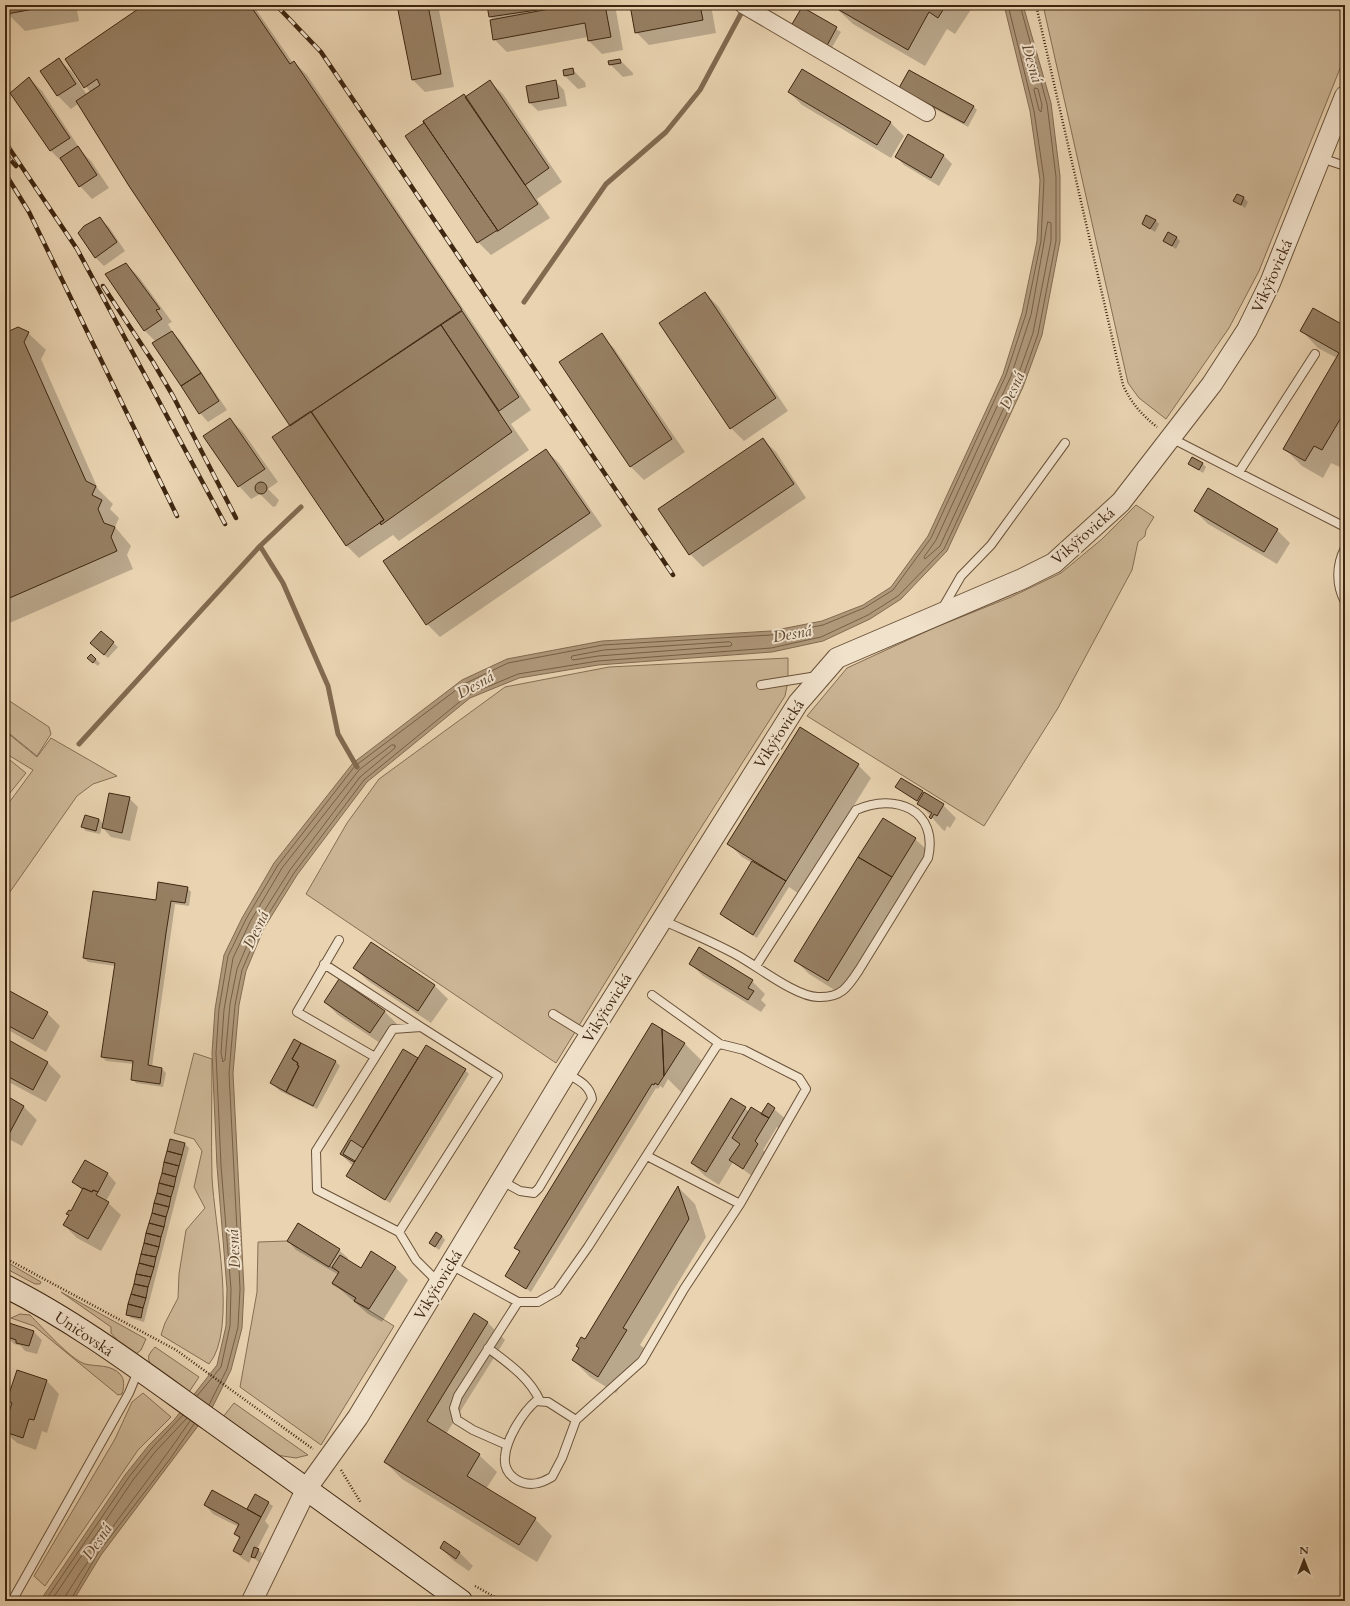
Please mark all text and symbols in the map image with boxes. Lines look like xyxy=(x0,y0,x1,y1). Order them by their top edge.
water label: Desná xyxy=(1016,41,1048,86)
street label: Vikýřovická xyxy=(1247,236,1297,316)
water label: Desná xyxy=(994,368,1030,413)
street label: Vikýřovická xyxy=(1047,503,1119,569)
water label: Desná xyxy=(771,620,814,648)
water label: Desná xyxy=(453,665,498,704)
street label: Vikýřovická xyxy=(749,695,809,772)
water label: Desná xyxy=(238,907,275,952)
street label: Vikýřovická xyxy=(578,969,636,1046)
water label: Desná xyxy=(222,1228,246,1269)
street label: Vikýřovická xyxy=(409,1246,467,1324)
street label: Uničovská xyxy=(51,1307,118,1361)
water label: Desná xyxy=(77,1519,118,1564)
north arrow xyxy=(1284,1540,1324,1580)
text: N xyxy=(1299,1543,1309,1558)

